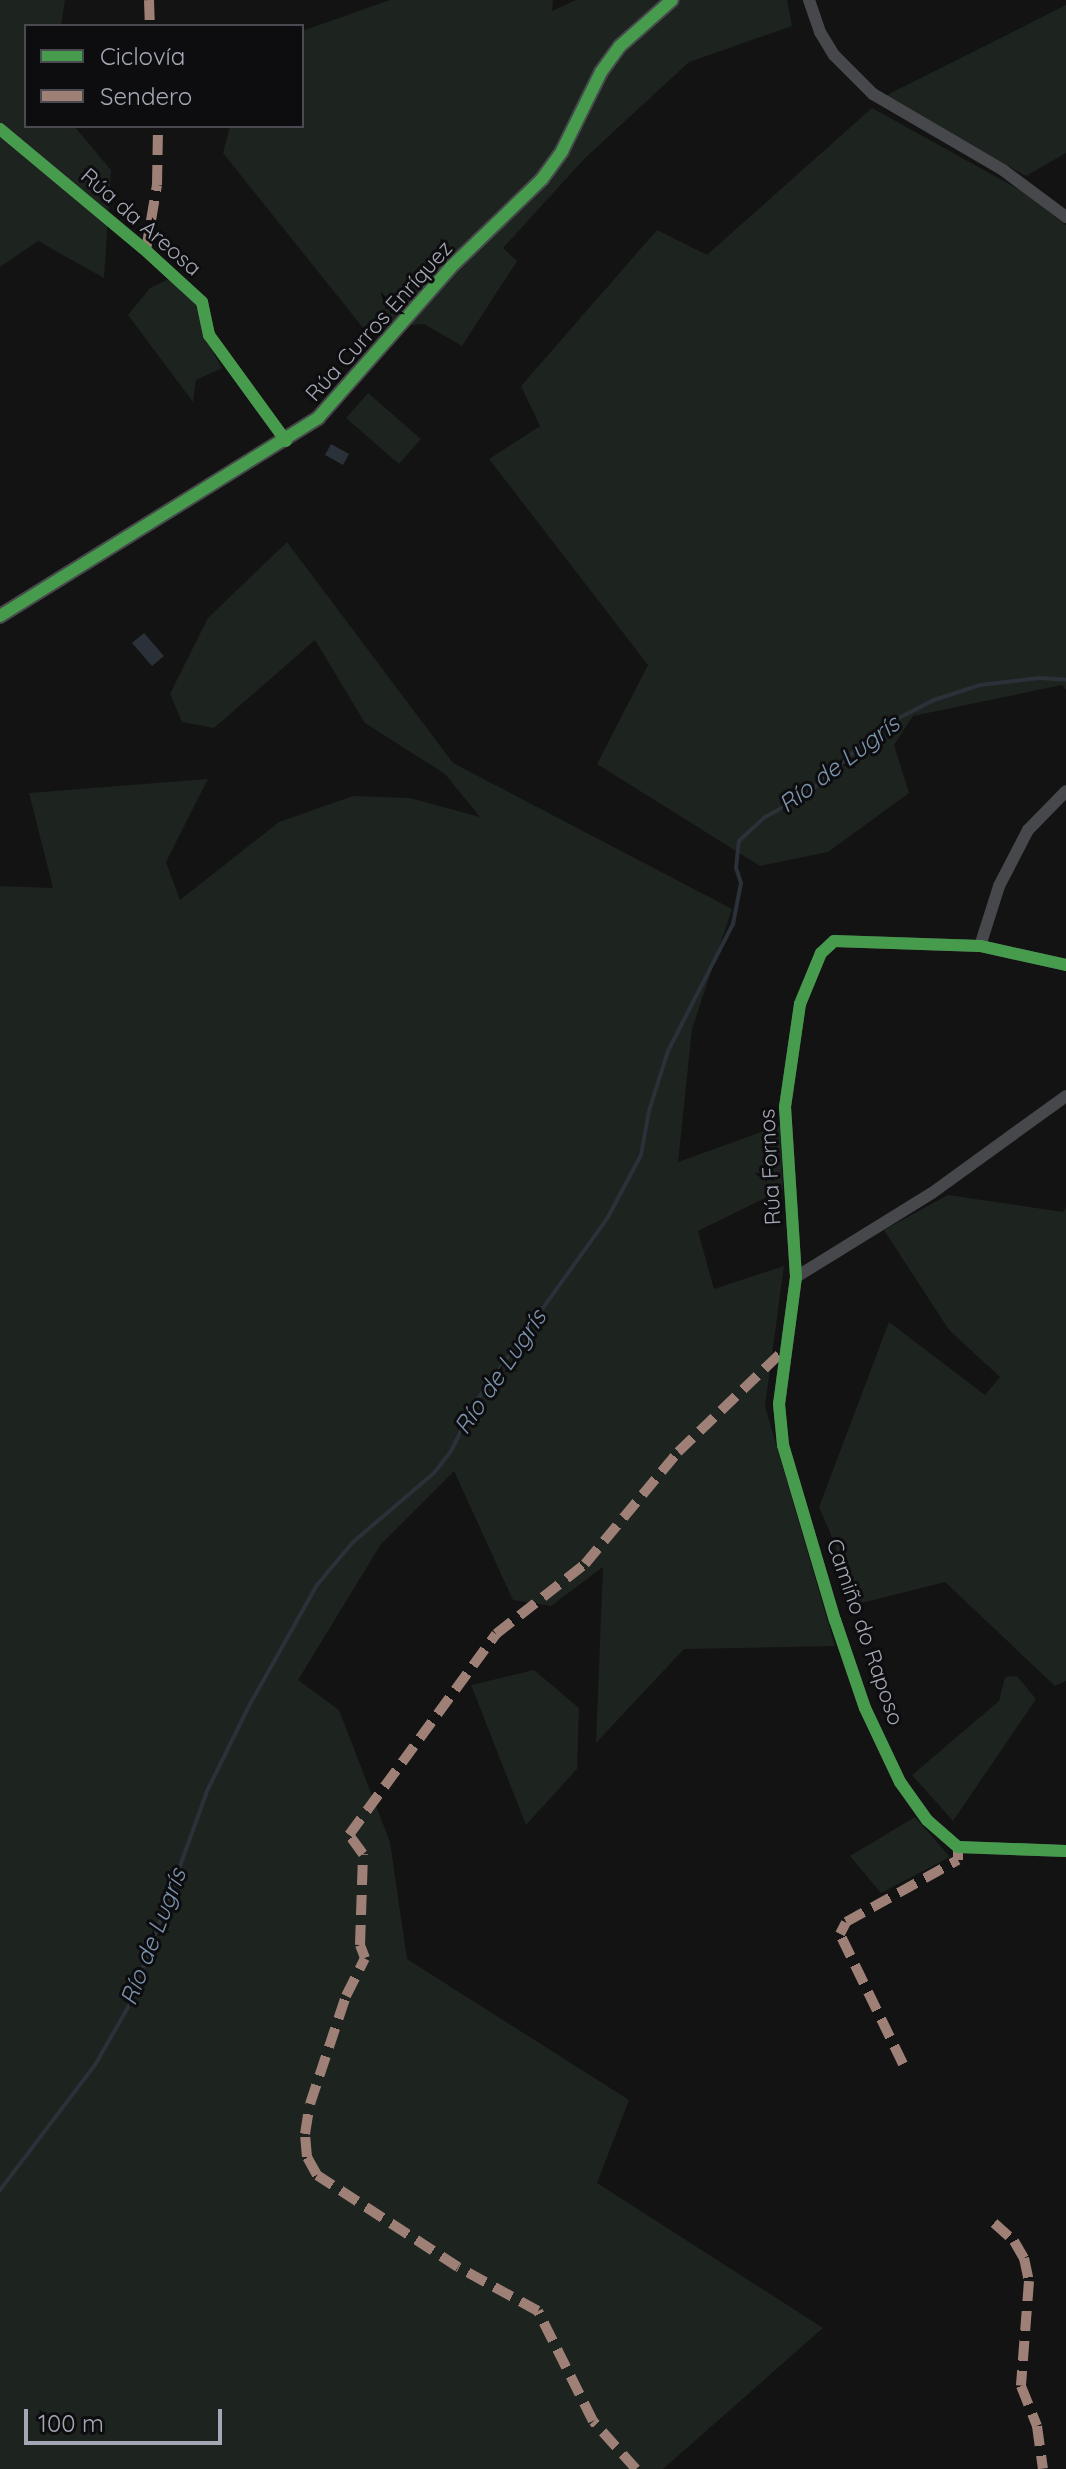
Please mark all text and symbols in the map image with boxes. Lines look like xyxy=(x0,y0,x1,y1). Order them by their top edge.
legend xyxy=(24,24,304,128)
text: Ciclovía xyxy=(100,41,185,71)
text: Sendero xyxy=(100,81,192,111)
street label: Rúa da Areosa xyxy=(75,163,207,281)
street label: Rúa Curros Enríquez xyxy=(300,235,458,407)
water label: Río de Lugrís xyxy=(773,709,905,819)
street label: Rúa Fornos xyxy=(754,1108,786,1226)
water label: Río de Lugrís xyxy=(448,1304,552,1440)
street label: Camiño do Raposo xyxy=(821,1535,909,1729)
water label: Río de Lugrís xyxy=(114,1865,192,2009)
scale bar xyxy=(28,2393,226,2443)
text: 100 m xyxy=(38,2408,104,2438)

